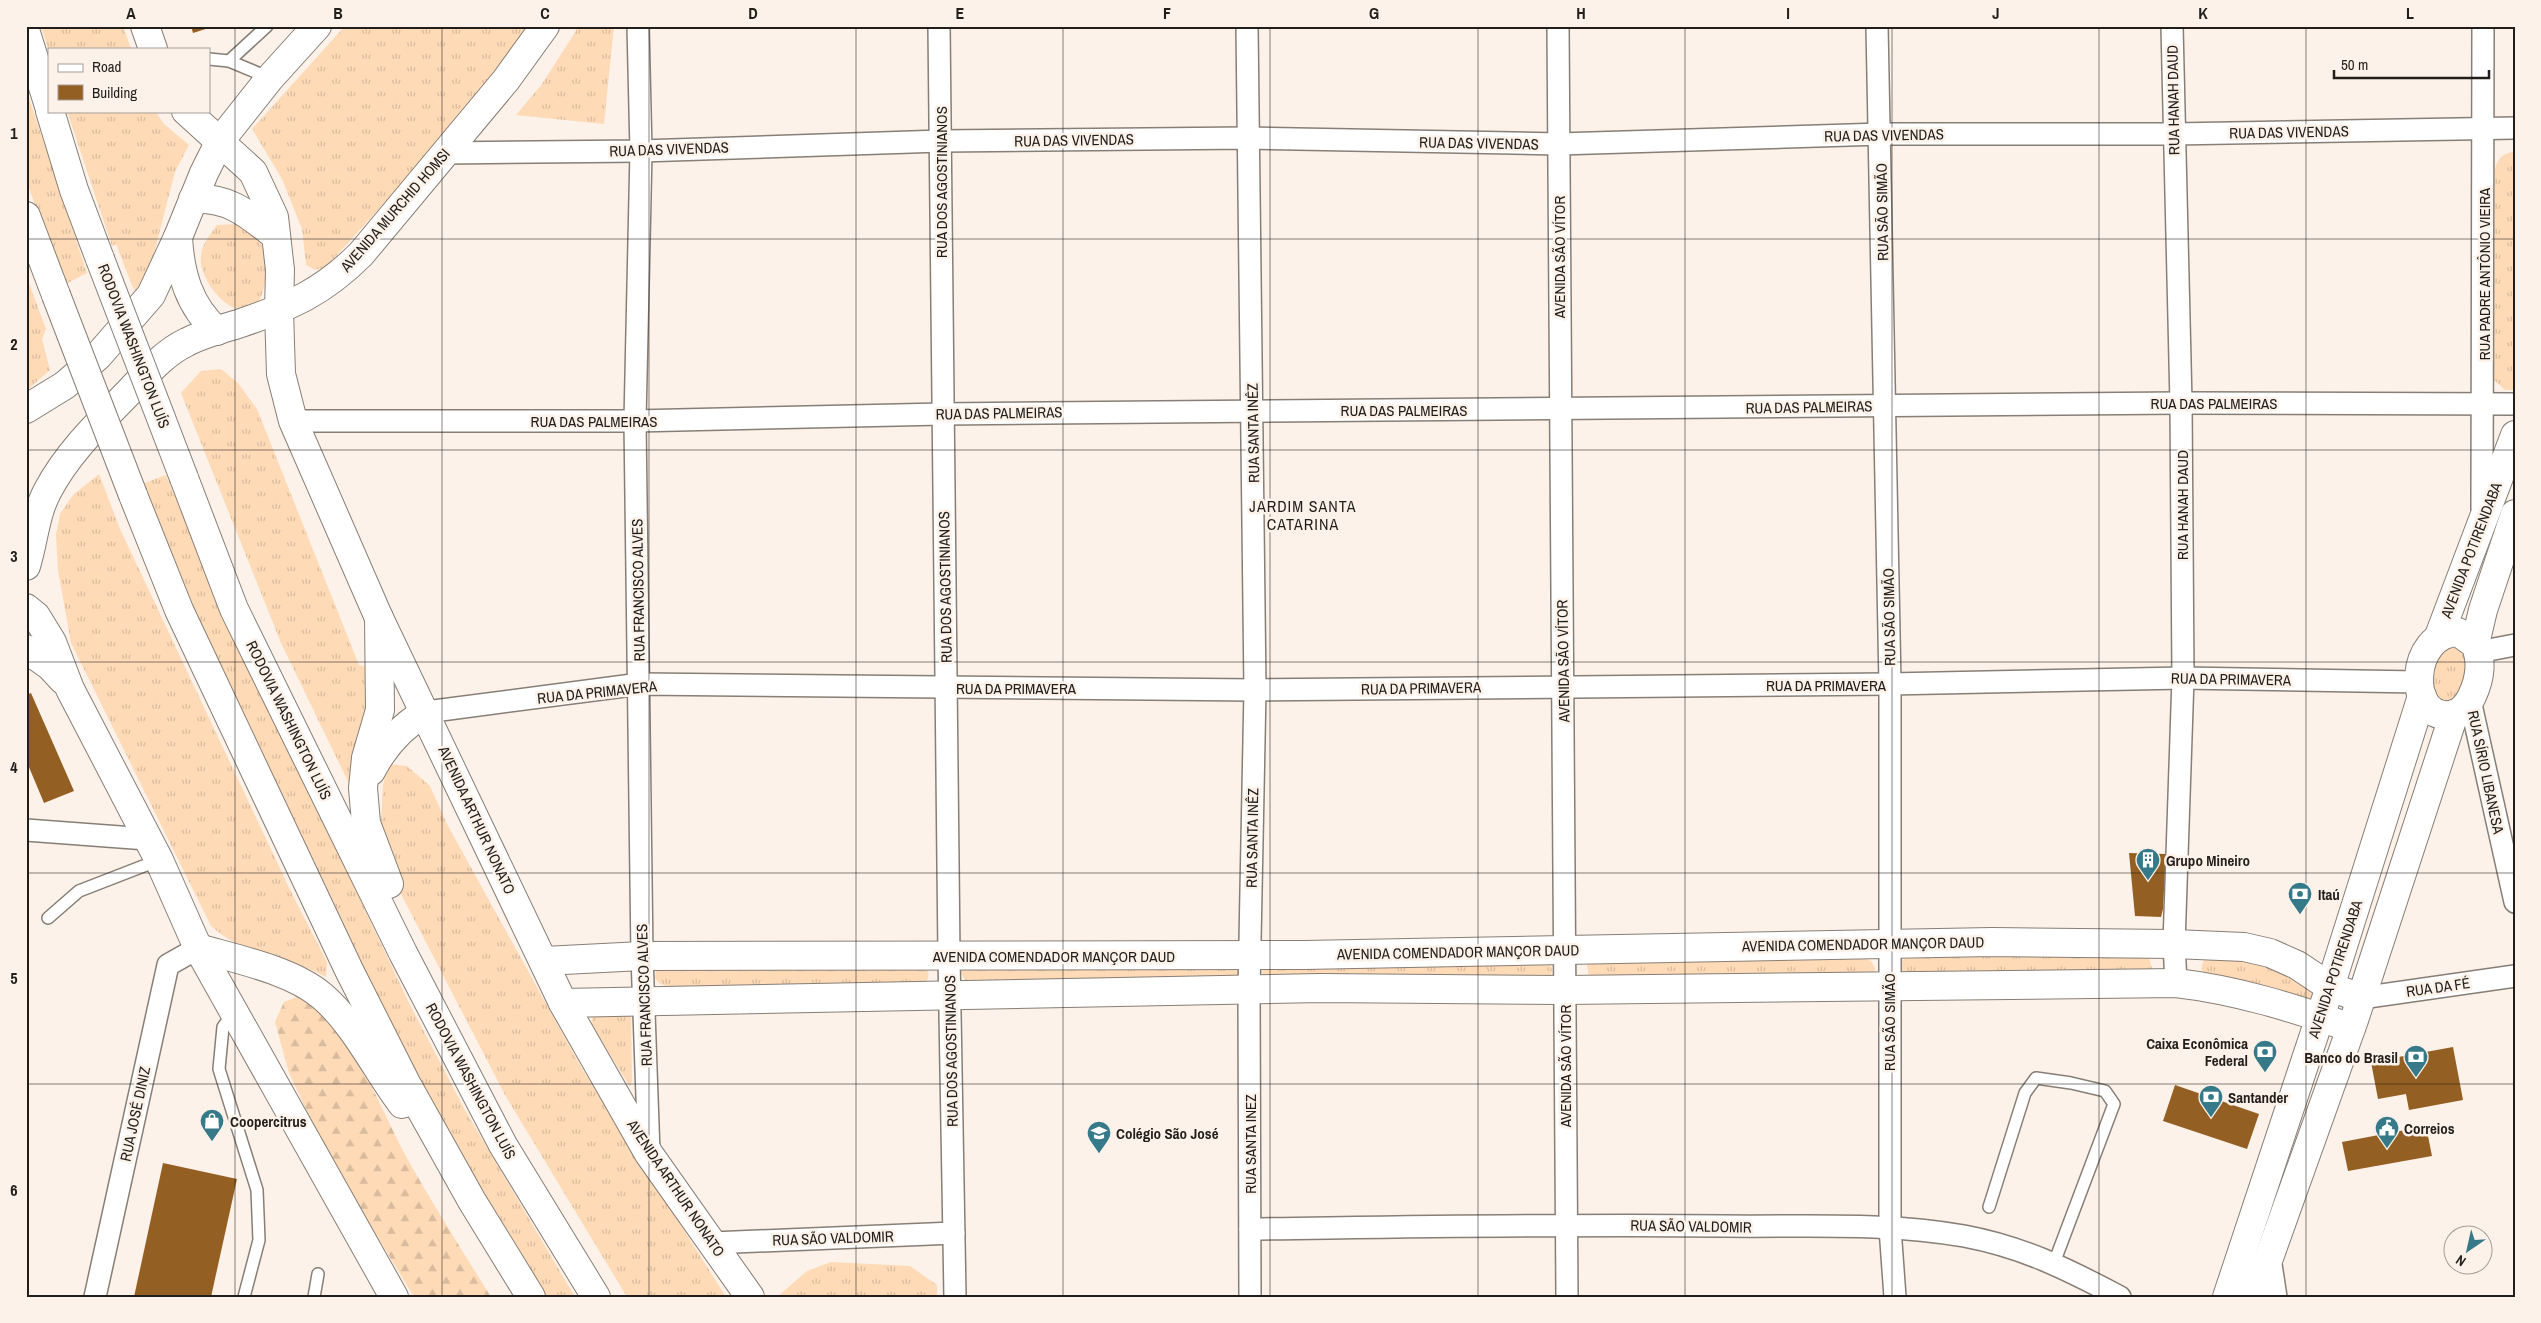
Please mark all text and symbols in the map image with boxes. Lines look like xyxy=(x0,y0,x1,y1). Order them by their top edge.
text: A xyxy=(126,2,136,24)
text: B xyxy=(333,2,343,24)
text: C xyxy=(540,2,550,24)
text: D xyxy=(748,2,758,24)
text: E xyxy=(956,2,965,24)
text: F xyxy=(1163,2,1171,24)
text: G xyxy=(1369,2,1379,24)
text: H xyxy=(1576,2,1586,24)
text: I xyxy=(1786,2,1790,24)
text: J xyxy=(1992,2,2000,24)
text: K xyxy=(2198,2,2208,24)
text: L xyxy=(2406,2,2414,24)
street label: RUA HANAH DAUD xyxy=(2162,45,2184,155)
legend xyxy=(48,48,210,112)
scale bar xyxy=(2334,48,2488,80)
text: 50 m xyxy=(2341,54,2368,75)
text: Road xyxy=(92,56,121,77)
text: Building xyxy=(92,82,137,103)
street label: RUA DOS AGOSTINIANOS xyxy=(931,106,952,258)
street label: RUA DAS VIVENDAS xyxy=(2229,120,2349,144)
text: 1 xyxy=(10,122,18,144)
street label: RUA DAS VIVENDAS xyxy=(1824,123,1944,147)
street label: RUA DAS VIVENDAS xyxy=(1014,128,1134,152)
street label: RUA DAS VIVENDAS xyxy=(1419,131,1539,155)
street label: RUA DAS VIVENDAS xyxy=(609,136,729,162)
street label: AVENIDA MURCHID HOMSI xyxy=(335,144,455,277)
street label: RUA SÃO SIMÃO xyxy=(1871,163,1893,261)
street label: RUA PADRE ANTÔNIO VIEIRA xyxy=(2474,187,2495,360)
street label: AVENIDA SÃO VÍTOR xyxy=(1549,196,1570,319)
street label: RODOVIA WASHINGTON LUÍS xyxy=(93,261,175,431)
text: 2 xyxy=(10,333,18,355)
street label: RUA SANTA INÊZ xyxy=(1242,383,1264,483)
street label: RUA DAS PALMEIRAS xyxy=(2151,393,2277,414)
street label: RUA DAS PALMEIRAS xyxy=(1745,395,1873,419)
street label: RUA DAS PALMEIRAS xyxy=(1341,400,1467,421)
street label: RUA DAS PALMEIRAS xyxy=(935,401,1063,425)
street label: RUA DAS PALMEIRAS xyxy=(531,411,657,432)
street label: RUA HANAH DAUD xyxy=(2172,450,2193,560)
street label: AVENIDA POTIRENDABA xyxy=(2435,478,2507,622)
district label: JARDIM SANTA CATARINA xyxy=(1249,495,1357,535)
street label: RUA DOS AGOSTINIANOS xyxy=(933,511,957,663)
street label: RUA FRANCISCO ALVES xyxy=(626,518,650,662)
text: 3 xyxy=(10,545,18,567)
street label: RUA SÃO SIMÃO xyxy=(1878,568,1900,666)
street label: AVENIDA SÃO VÍTOR xyxy=(1551,599,1575,723)
street label: RODOVIA WASHINGTON LUÍS xyxy=(241,637,337,803)
street label: RUA DA PRIMAVERA xyxy=(2171,667,2292,691)
street label: RUA DA PRIMAVERA xyxy=(536,675,659,709)
street label: RUA DA PRIMAVERA xyxy=(1766,675,1887,696)
street label: RUA DA PRIMAVERA xyxy=(1361,676,1482,700)
street label: RUA DA PRIMAVERA xyxy=(956,678,1077,699)
street label: RUA SÍRIO LIBANESA xyxy=(2463,708,2510,836)
street label: AVENIDA ARTHUR NONATO xyxy=(433,742,521,897)
text: 4 xyxy=(10,756,18,778)
street label: RUA SANTA INÊZ xyxy=(1241,788,1263,888)
building icon: Grupo Mineiro xyxy=(2135,847,2161,881)
place label: Grupo Mineiro xyxy=(2166,850,2250,871)
bank icon: Itaú xyxy=(2287,881,2313,915)
place label: Itaú xyxy=(2318,884,2340,905)
street label: AVENIDA POTIRENDABA xyxy=(2302,897,2367,1042)
street label: RUA FRANCISCO ALVES xyxy=(631,923,657,1067)
street label: AVENIDA COMENDADOR MANÇOR DAUD xyxy=(1741,931,1984,957)
street label: AVENIDA COMENDADOR MANÇOR DAUD xyxy=(1336,939,1579,965)
street label: AVENIDA COMENDADOR MANÇOR DAUD xyxy=(932,946,1175,967)
text: 5 xyxy=(10,967,18,989)
street label: RUA DA FÉ xyxy=(2405,972,2471,1002)
street label: RUA SÃO SIMÃO xyxy=(1879,973,1900,1071)
street label: RUA DOS AGOSTINIANOS xyxy=(939,975,963,1127)
street label: RODOVIA WASHINGTON LUÍS xyxy=(421,999,521,1163)
street label: AVENIDA SÃO VÍTOR xyxy=(1555,1005,1576,1128)
place label: Caixa Econômica Federal xyxy=(2146,1033,2248,1071)
bank icon: Caixa Econômica Federal xyxy=(2252,1039,2278,1073)
bank icon: Banco do Brasil xyxy=(2403,1044,2429,1078)
place label: Banco do Brasil xyxy=(2304,1047,2398,1068)
street label: RUA JOSÉ DINIZ xyxy=(115,1064,155,1163)
bank icon: Santander xyxy=(2198,1084,2224,1118)
place label: Santander xyxy=(2228,1087,2288,1108)
street label: RUA SANTA INEZ xyxy=(1240,1094,1261,1194)
shop icon: Coopercitrus xyxy=(199,1108,225,1142)
place label: Coopercitrus xyxy=(230,1111,307,1132)
street label: AVENIDA ARTHUR NONATO xyxy=(622,1115,730,1261)
public building icon: Correios xyxy=(2374,1115,2400,1149)
place label: Correios xyxy=(2404,1118,2455,1139)
school or university icon: Colégio São José xyxy=(1086,1120,1112,1154)
place label: Colégio São José xyxy=(1116,1123,1219,1144)
text: 6 xyxy=(10,1179,18,1201)
street label: RUA SÃO VALDOMIR xyxy=(1630,1214,1752,1238)
street label: RUA SÃO VALDOMIR xyxy=(772,1225,894,1251)
north arrow xyxy=(2444,1226,2494,1276)
text: N xyxy=(2452,1251,2469,1271)

